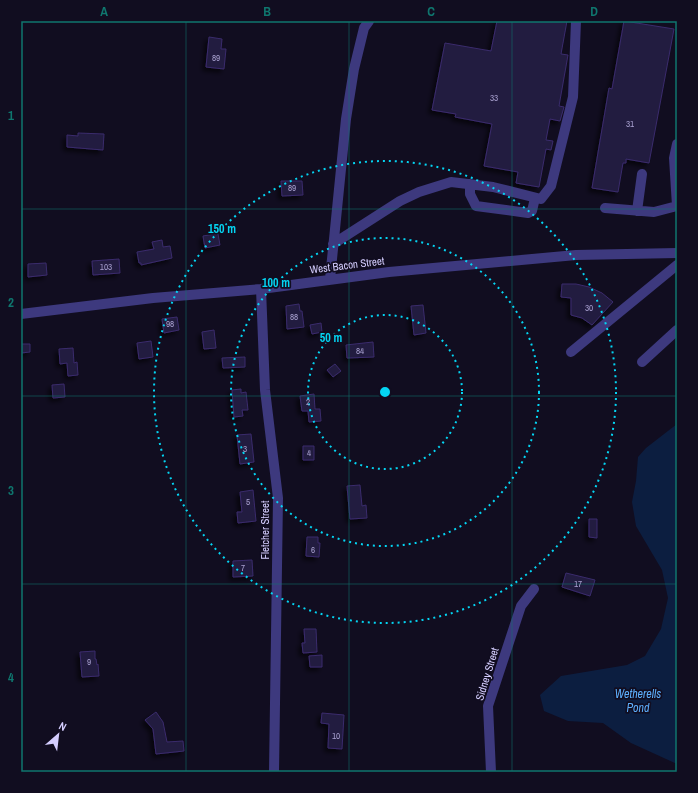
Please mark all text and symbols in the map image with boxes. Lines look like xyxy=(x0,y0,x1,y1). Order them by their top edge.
text: A xyxy=(100,3,108,20)
text: B xyxy=(263,3,271,20)
text: C xyxy=(427,3,435,20)
text: D xyxy=(590,3,598,20)
house number: 89 xyxy=(212,52,220,64)
house number: 33 xyxy=(490,92,498,104)
text: 1 xyxy=(8,107,14,124)
house number: 31 xyxy=(626,118,634,130)
house number: 89 xyxy=(288,182,296,194)
text: 150 m xyxy=(208,221,236,237)
street label: West Bacon Street xyxy=(309,253,386,277)
house number: 103 xyxy=(100,261,112,273)
text: 100 m xyxy=(262,275,290,291)
text: 2 xyxy=(8,294,14,311)
house number: 30 xyxy=(585,302,593,314)
house number: 88 xyxy=(290,311,298,323)
house number: 98 xyxy=(166,318,174,330)
text: 50 m xyxy=(320,330,342,346)
house number: 84 xyxy=(356,345,364,357)
centre of rings xyxy=(378,385,392,399)
house number: 2 xyxy=(306,396,310,408)
house number: 3 xyxy=(243,443,247,455)
house number: 4 xyxy=(307,447,311,459)
text: 3 xyxy=(8,482,14,499)
house number: 5 xyxy=(246,496,250,508)
street label: Fletcher Street xyxy=(258,500,272,560)
house number: 6 xyxy=(311,544,315,556)
house number: 7 xyxy=(241,562,245,574)
house number: 17 xyxy=(574,578,582,590)
street label: Sidney Street xyxy=(472,645,502,702)
house number: 9 xyxy=(87,656,91,668)
text: 4 xyxy=(8,669,14,686)
water label: Wetherells Pond xyxy=(615,686,661,716)
north arrow xyxy=(38,715,78,755)
text: N xyxy=(57,718,69,734)
house number: 10 xyxy=(332,730,340,742)

